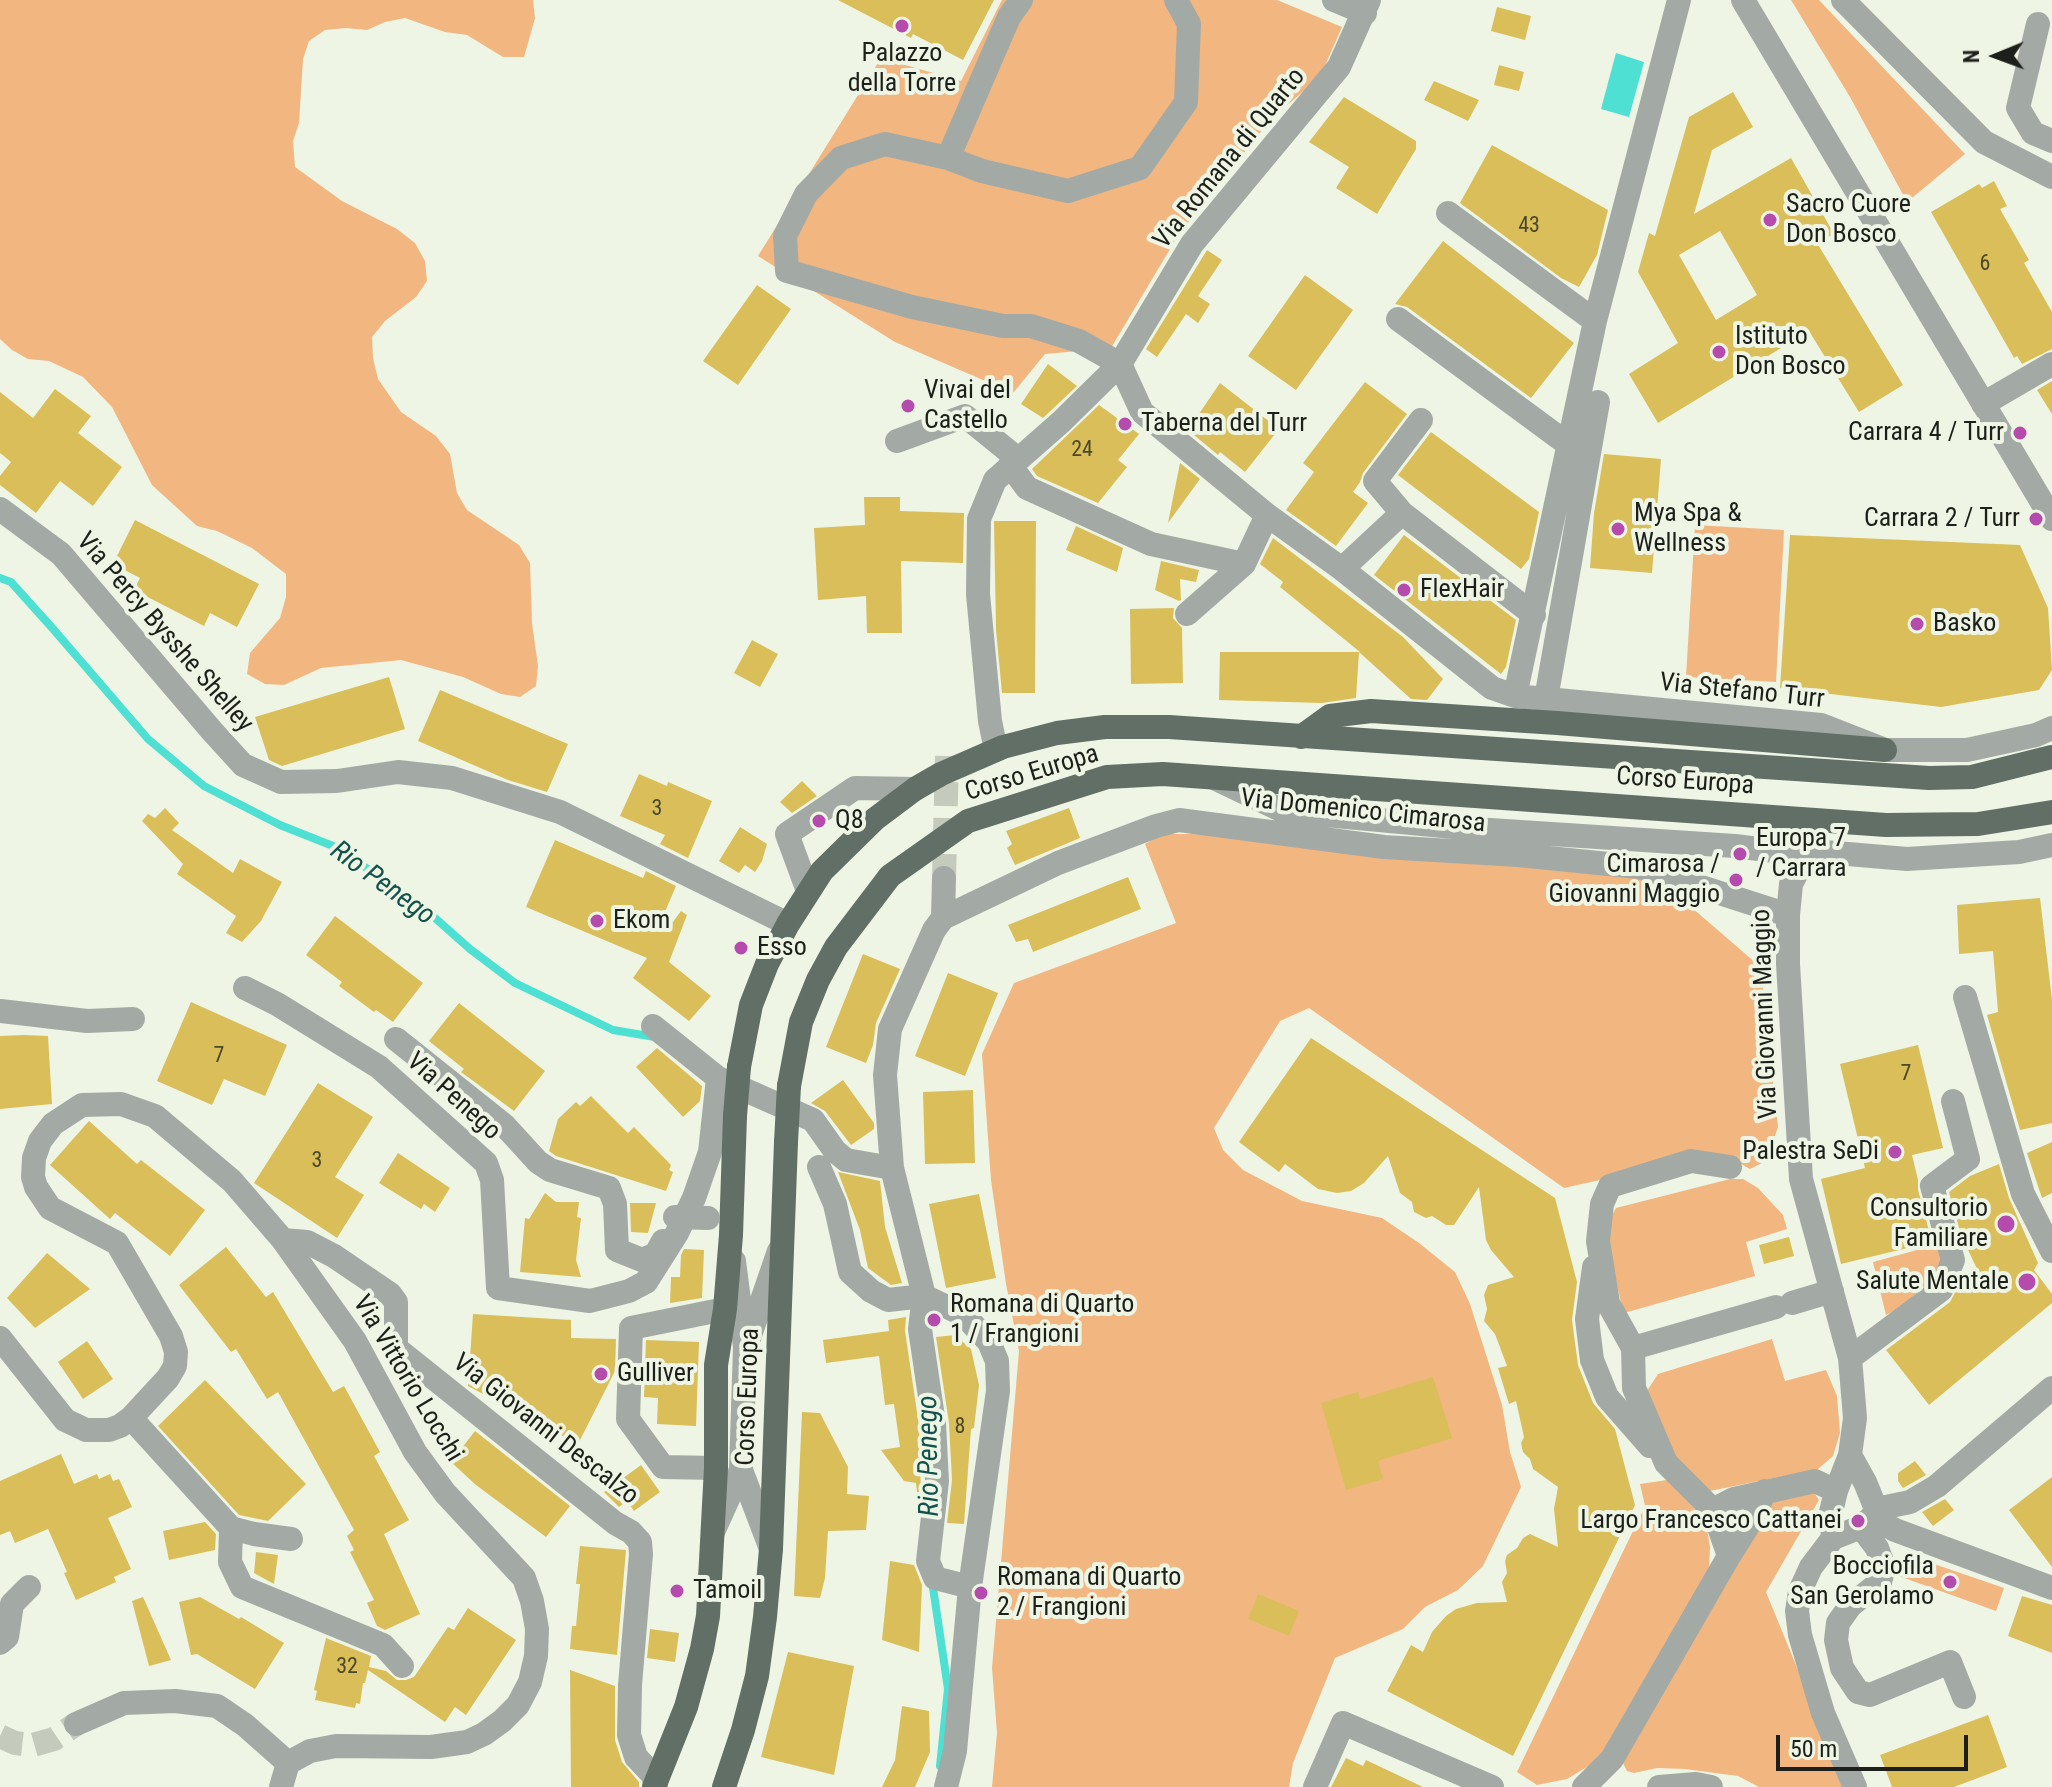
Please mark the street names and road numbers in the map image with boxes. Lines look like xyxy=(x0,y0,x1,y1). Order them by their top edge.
street label: Via Romana di Quarto xyxy=(1148,62,1312,256)
street label: Via Percy Bysshe Shelley xyxy=(69,527,259,739)
street label: Via Stefano Turr xyxy=(1658,668,1826,716)
street label: Corso Europa xyxy=(962,739,1102,809)
street label: Corso Europa xyxy=(1615,762,1755,802)
street label: Via Domenico Cimarosa xyxy=(1239,784,1487,840)
street label: Via Giovanni Maggio xyxy=(1747,908,1785,1120)
street label: Via Penego xyxy=(399,1047,507,1147)
street label: Via Vittorio Locchi xyxy=(345,1290,469,1468)
street label: Corso Europa xyxy=(731,1328,767,1466)
street label: Via Giovanni Descalzo xyxy=(446,1348,644,1512)

